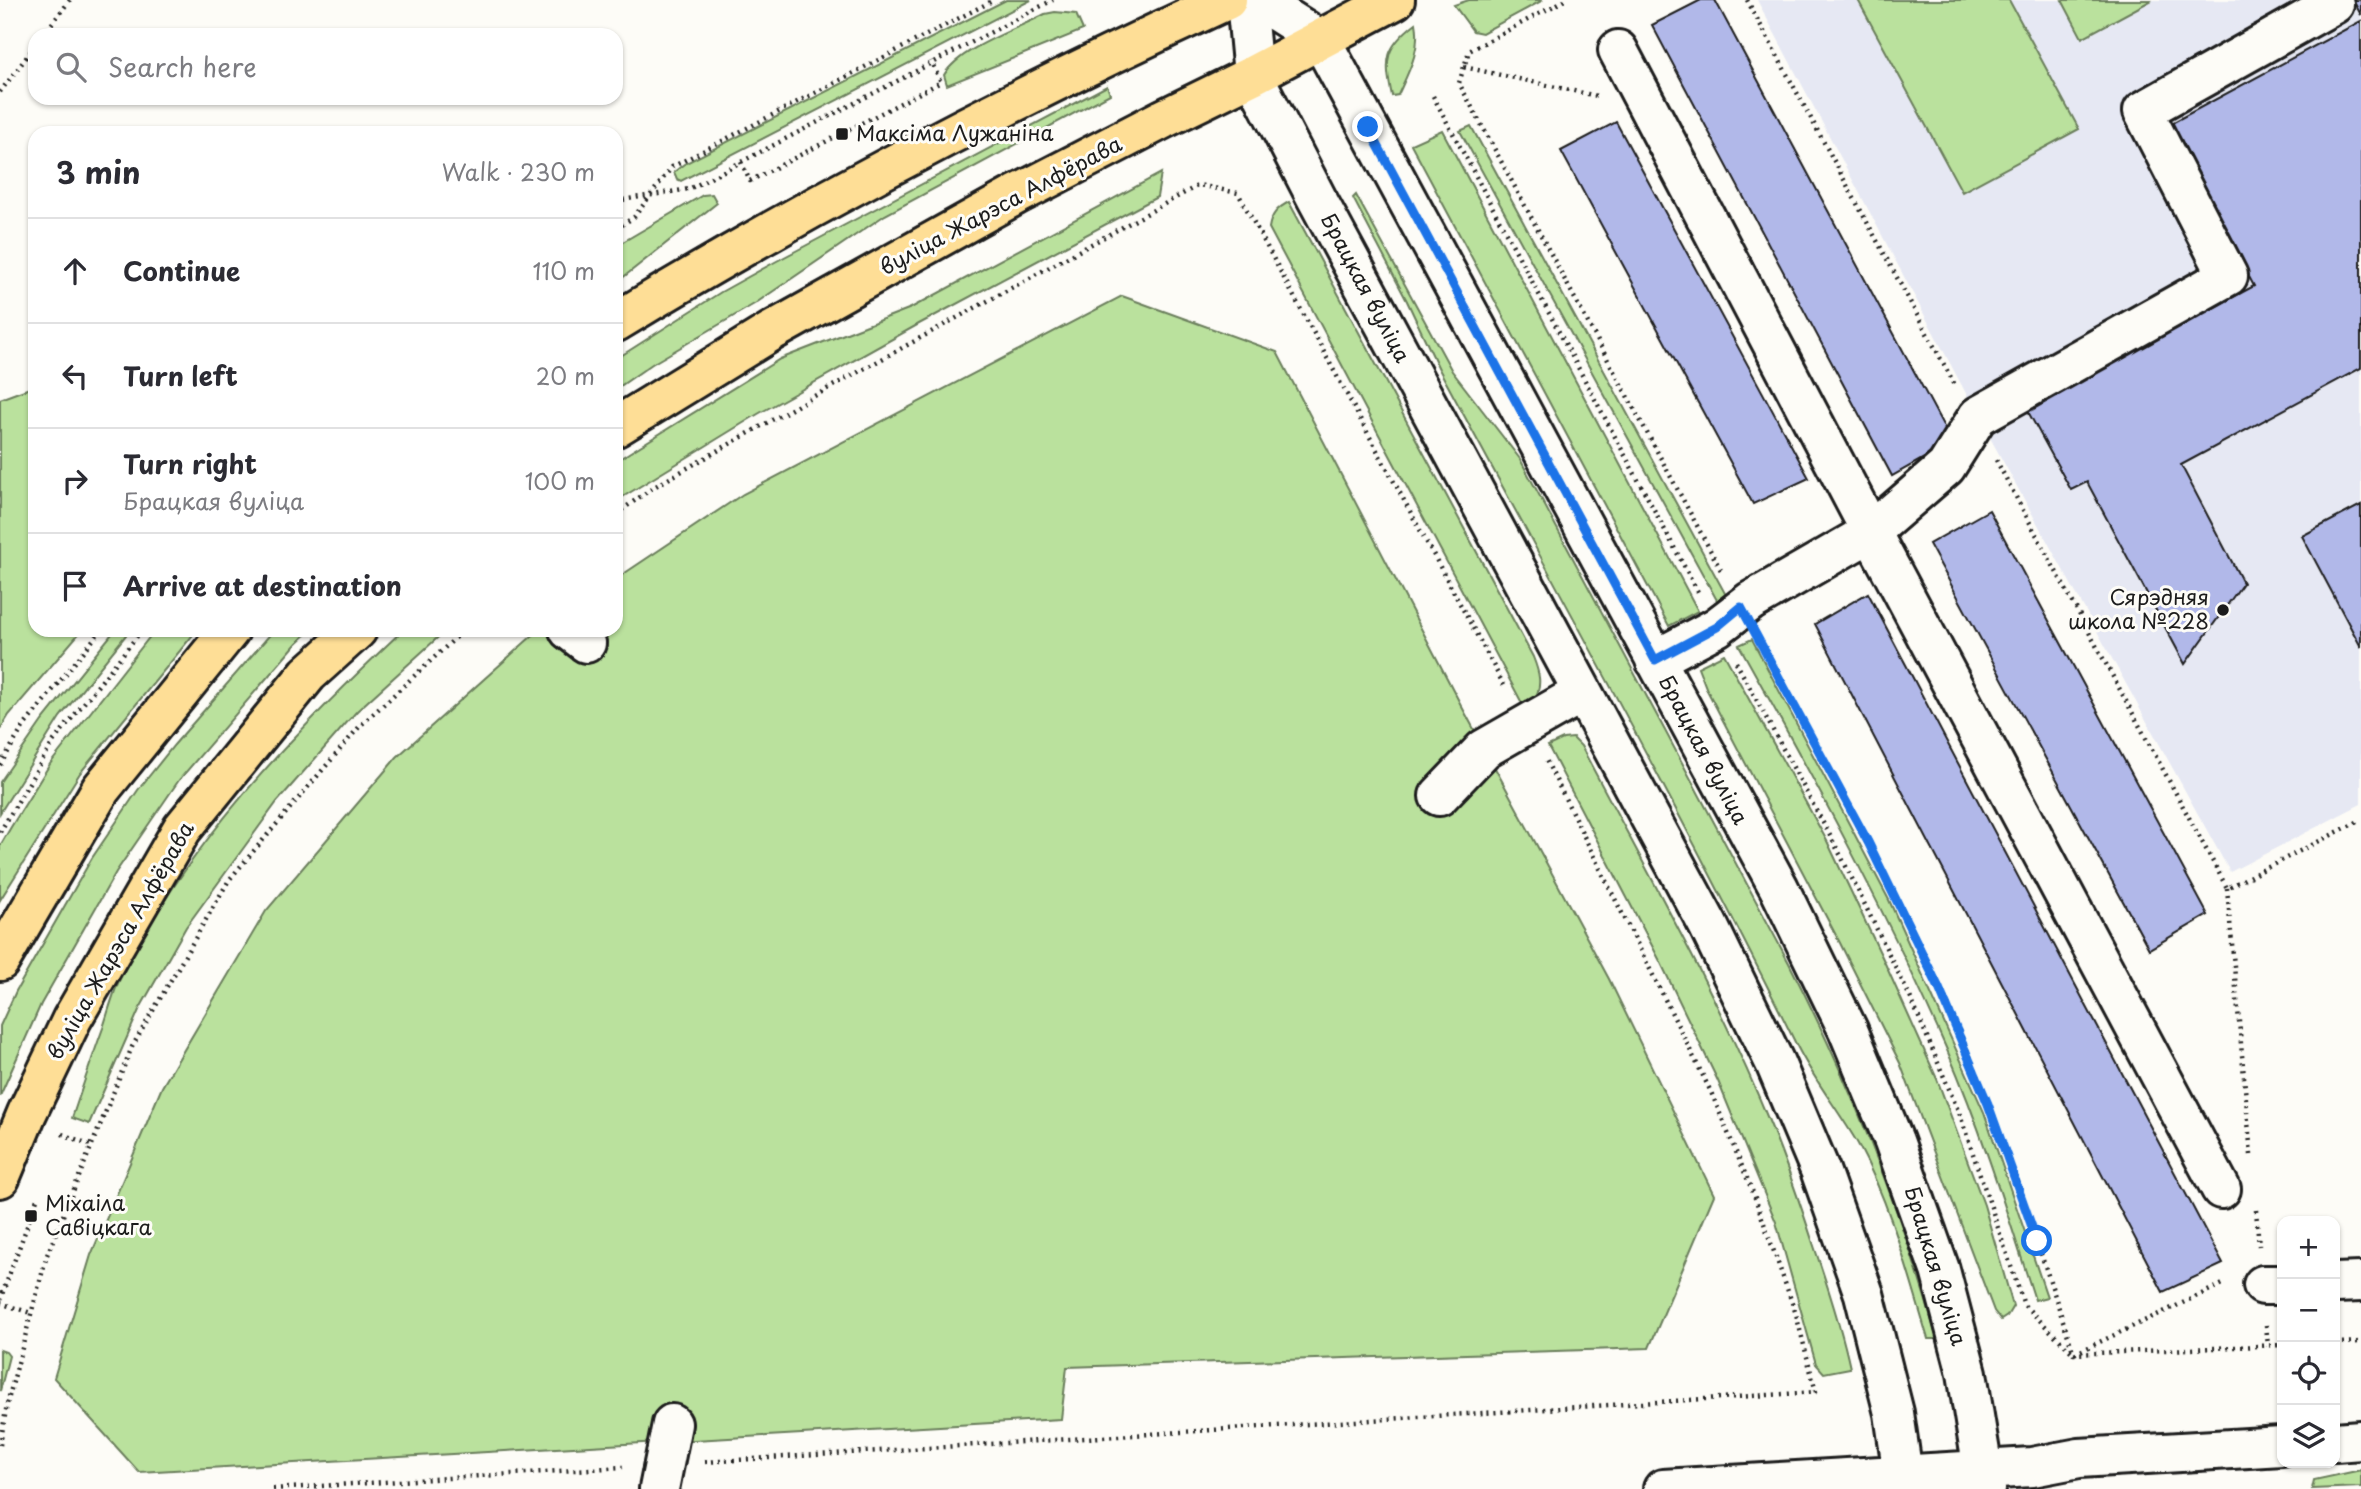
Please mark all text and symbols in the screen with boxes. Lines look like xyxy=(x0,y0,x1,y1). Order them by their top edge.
search box xyxy=(28,28,623,105)
text: Search here xyxy=(108,47,257,86)
icon: search xyxy=(52,48,90,86)
route end xyxy=(1352,111,1383,142)
place label: Максіма Лужаніна xyxy=(856,116,1054,148)
marker: Максіма Лужаніна xyxy=(834,126,850,142)
street label: вуліца Жарэса Алфёрава xyxy=(873,126,1128,282)
text: 3 min xyxy=(56,149,141,194)
text: Walk · 230 m xyxy=(442,154,595,189)
street label: Брацкая вуліца xyxy=(1314,207,1420,368)
text: Continue xyxy=(123,251,240,290)
icon: ahead xyxy=(56,252,94,290)
text: 110 m xyxy=(533,253,595,288)
text: Turn left xyxy=(123,356,238,395)
icon: left xyxy=(56,357,94,395)
text: 20 m xyxy=(536,358,595,393)
text: Turn right xyxy=(123,444,257,483)
icon: right xyxy=(56,462,94,500)
text: 100 m xyxy=(525,463,595,498)
text: Брацкая вуліца xyxy=(123,483,304,518)
text: Arrive at destination xyxy=(123,566,402,605)
icon: arrive xyxy=(56,567,94,605)
place label: Сярэдняя школа №228 xyxy=(2068,580,2209,636)
marker: Сярэдняя школа №228 xyxy=(2215,602,2231,618)
street label: Брацкая вуліца xyxy=(1652,669,1758,830)
street label: вуліца Жарэса Алфёрава xyxy=(38,814,201,1065)
street label: Брацкая вуліца xyxy=(1897,1182,1976,1349)
place label: Міхаіла Савіцкага xyxy=(45,1186,152,1242)
marker: Міхаіла Савіцкага xyxy=(23,1208,39,1224)
map controls xyxy=(2277,1216,2340,1468)
button: + xyxy=(2277,1216,2340,1279)
route start xyxy=(2021,1225,2052,1256)
button: − xyxy=(2277,1279,2340,1342)
button: locate xyxy=(2277,1342,2340,1405)
button: layers xyxy=(2277,1405,2340,1468)

